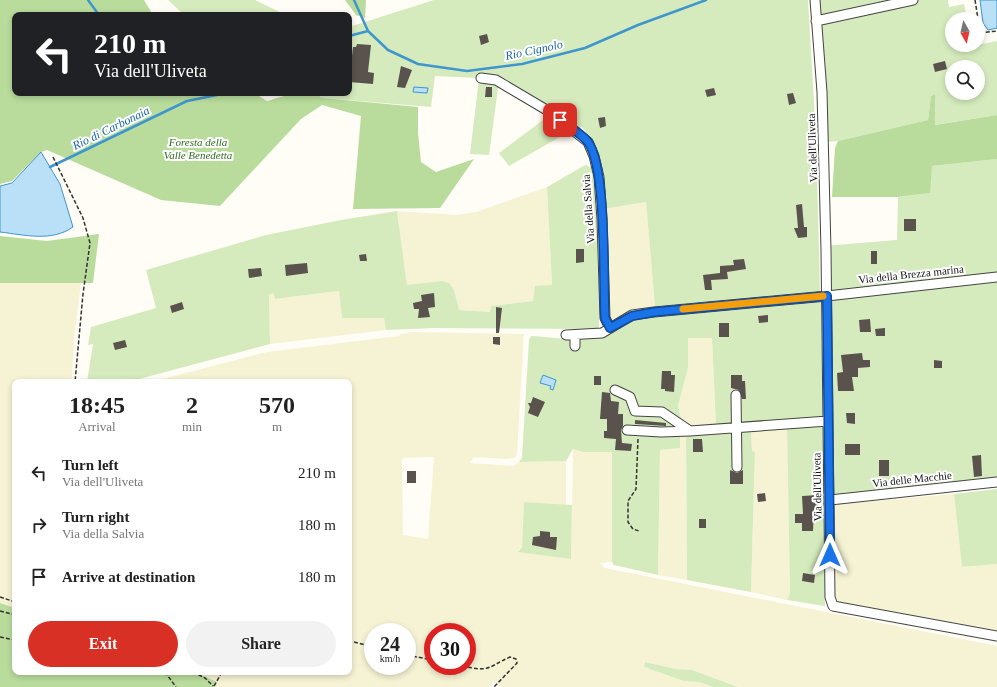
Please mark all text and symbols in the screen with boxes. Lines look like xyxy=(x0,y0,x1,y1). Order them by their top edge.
north arrow xyxy=(945,12,985,52)
map controls xyxy=(945,12,985,100)
icon: left xyxy=(28,28,80,80)
text: 210 m xyxy=(94,28,166,59)
water label: Rio Cignolo xyxy=(503,37,564,63)
button: search xyxy=(945,60,985,100)
text: Via dell'Uliveta xyxy=(94,61,207,81)
water label: Rio di Carbonaia xyxy=(69,103,152,153)
pin xyxy=(543,103,577,137)
icon: arrive xyxy=(549,109,571,131)
street label: Via dell'Uliveta xyxy=(805,113,819,183)
park label: Foresta della Valle Benedetta xyxy=(164,136,233,161)
street label: Via della Salvia xyxy=(580,174,596,244)
street label: Via della Brezza marina xyxy=(858,262,964,286)
text: 18:45 xyxy=(69,392,125,418)
text: 2 xyxy=(186,392,198,418)
text: 570 xyxy=(259,392,295,418)
text: Arrival xyxy=(78,419,116,434)
text: min xyxy=(182,419,202,434)
text: m xyxy=(272,419,282,434)
street label: Via dell'Uliveta xyxy=(810,452,824,522)
text: Turn left xyxy=(62,457,119,473)
icon: left xyxy=(28,462,50,484)
text: 210 m xyxy=(298,465,336,481)
street label: Via delle Macchie xyxy=(872,469,953,489)
text: Via dell'Uliveta xyxy=(62,474,143,489)
text: Turn right xyxy=(62,509,129,525)
icon: right xyxy=(28,514,50,536)
text: 180 m xyxy=(298,517,336,533)
text: Via della Salvia xyxy=(62,526,144,541)
position arrow xyxy=(809,534,851,576)
icon: arrive xyxy=(28,566,50,588)
text: Arrive at destination xyxy=(62,569,195,585)
text: 180 m xyxy=(298,569,336,585)
button: Exit xyxy=(28,621,178,667)
button: Share xyxy=(186,621,336,667)
speed limit sign: 30 xyxy=(424,623,476,675)
text: 24 xyxy=(380,633,400,655)
text: km/h xyxy=(380,653,400,664)

